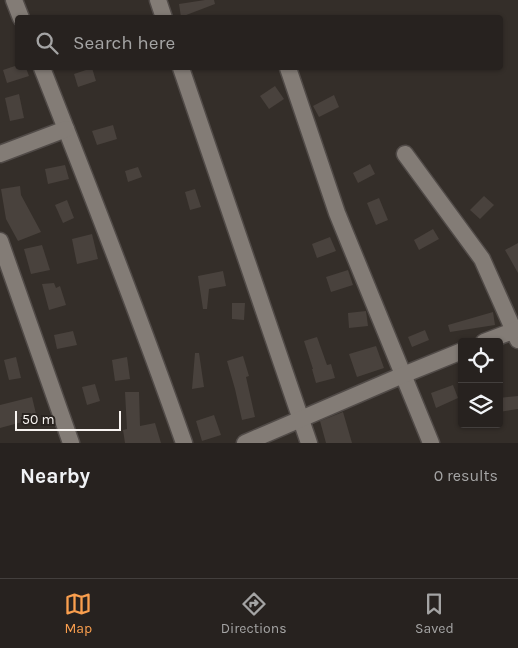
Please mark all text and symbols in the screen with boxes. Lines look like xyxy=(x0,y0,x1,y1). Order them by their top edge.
search box xyxy=(15,15,503,70)
icon: search xyxy=(33,29,61,57)
text: Search here xyxy=(73,32,175,54)
map controls xyxy=(458,338,503,428)
button: locate xyxy=(458,338,503,383)
button: layers xyxy=(458,383,503,428)
scale bar xyxy=(15,408,121,431)
text: 50 m xyxy=(22,411,55,428)
text: Nearby xyxy=(20,464,90,488)
text: 0 results xyxy=(434,466,498,485)
tab: Map xyxy=(64,590,92,637)
tab: Directions xyxy=(221,590,287,637)
tab: Saved xyxy=(415,590,454,637)

